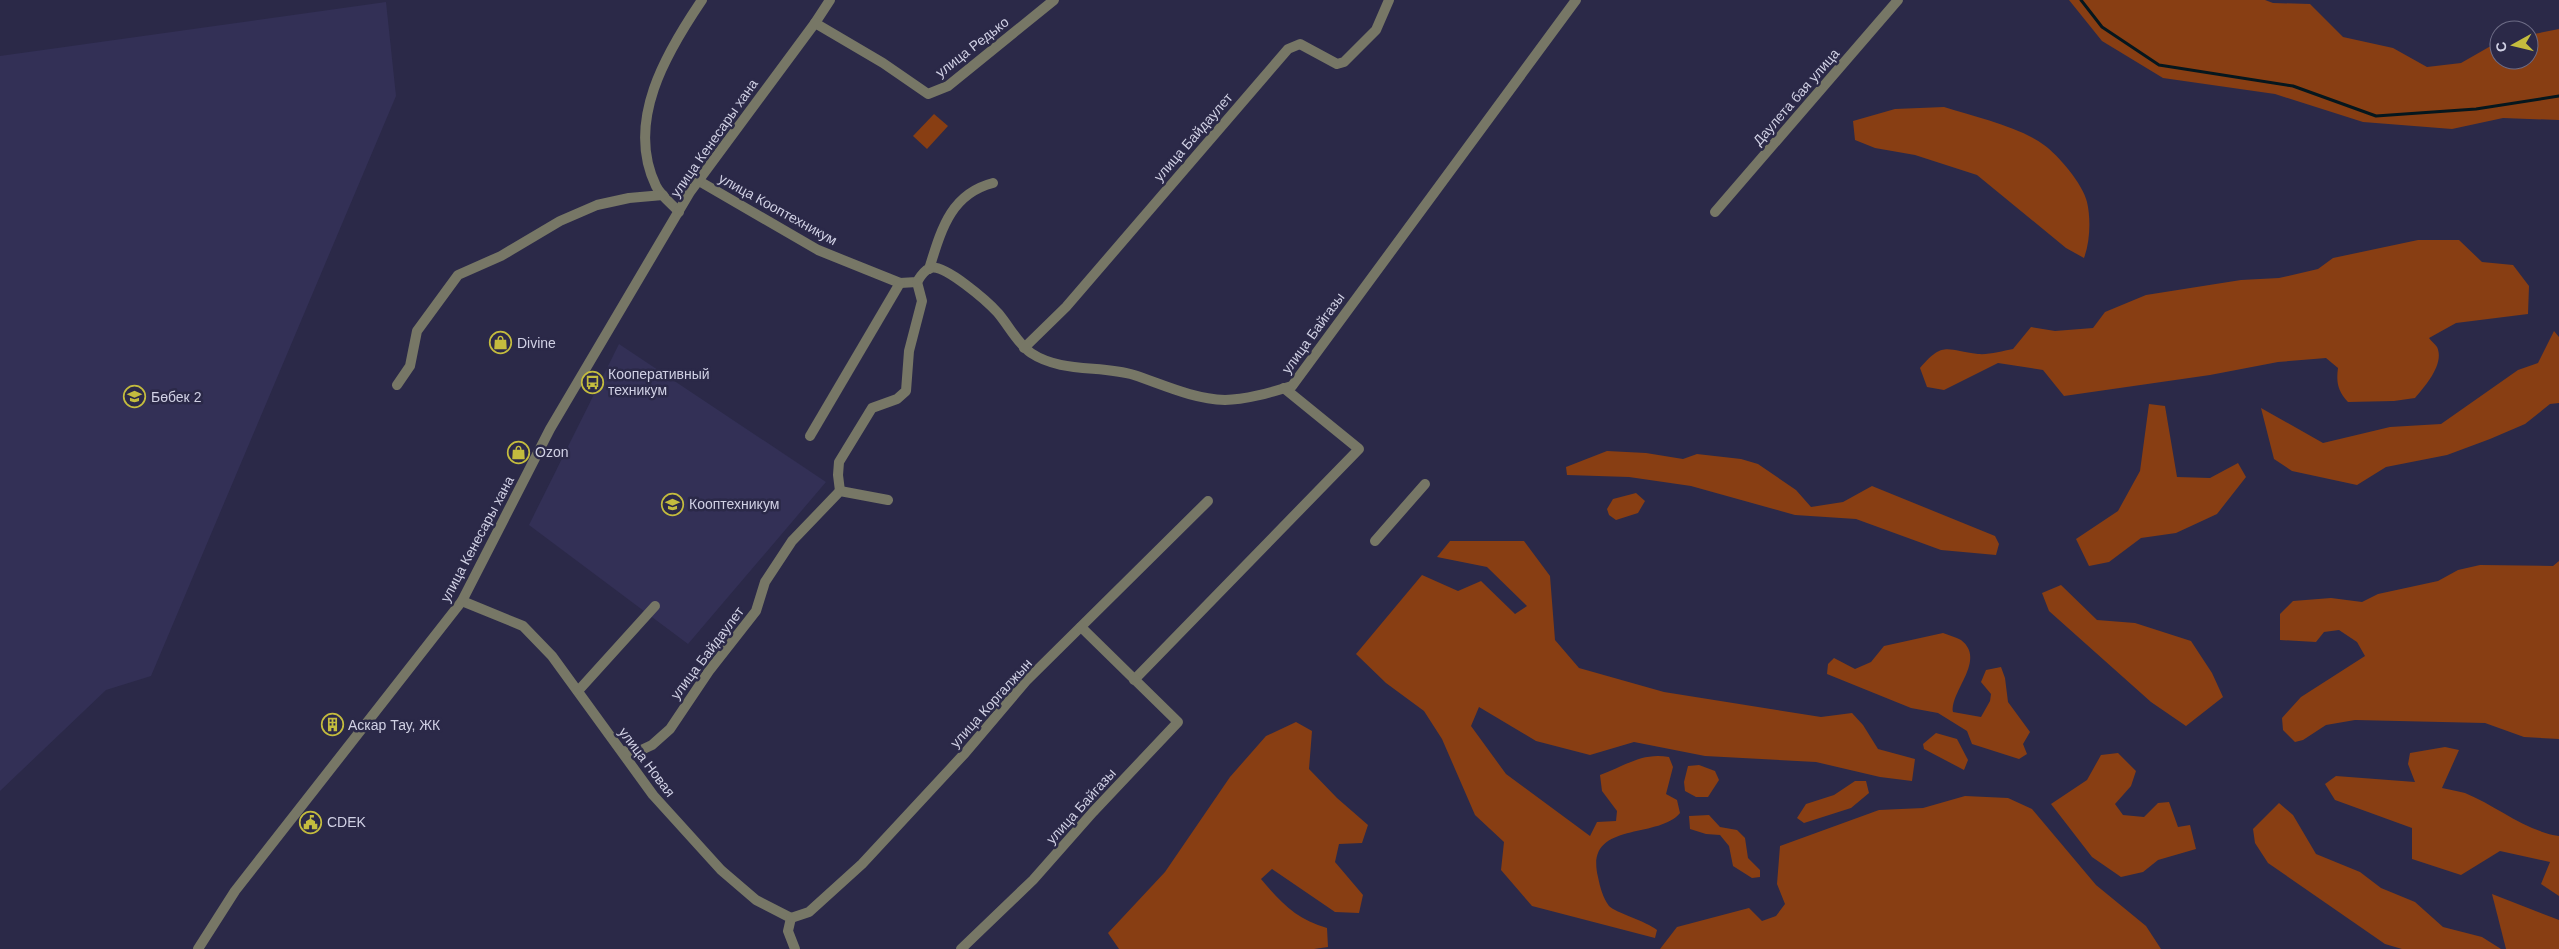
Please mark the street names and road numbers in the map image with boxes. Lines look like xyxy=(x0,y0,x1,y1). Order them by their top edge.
street label: улица Редько xyxy=(932,13,1012,80)
street label: Даулета бая улица xyxy=(1750,45,1842,149)
street label: улица Кенесары хана xyxy=(667,76,761,200)
street label: улица Байдаулет xyxy=(1150,89,1236,184)
street label: улица Кооптехникум xyxy=(716,170,840,248)
street label: улица Байгазы xyxy=(1278,289,1348,377)
street label: улица Кенесары хана xyxy=(437,473,517,605)
street label: улица Байдаулет xyxy=(667,603,747,702)
street label: улица Коргалжын xyxy=(947,655,1035,751)
street label: улица Новая xyxy=(616,724,678,800)
street label: улица Байгазы xyxy=(1043,765,1119,847)

